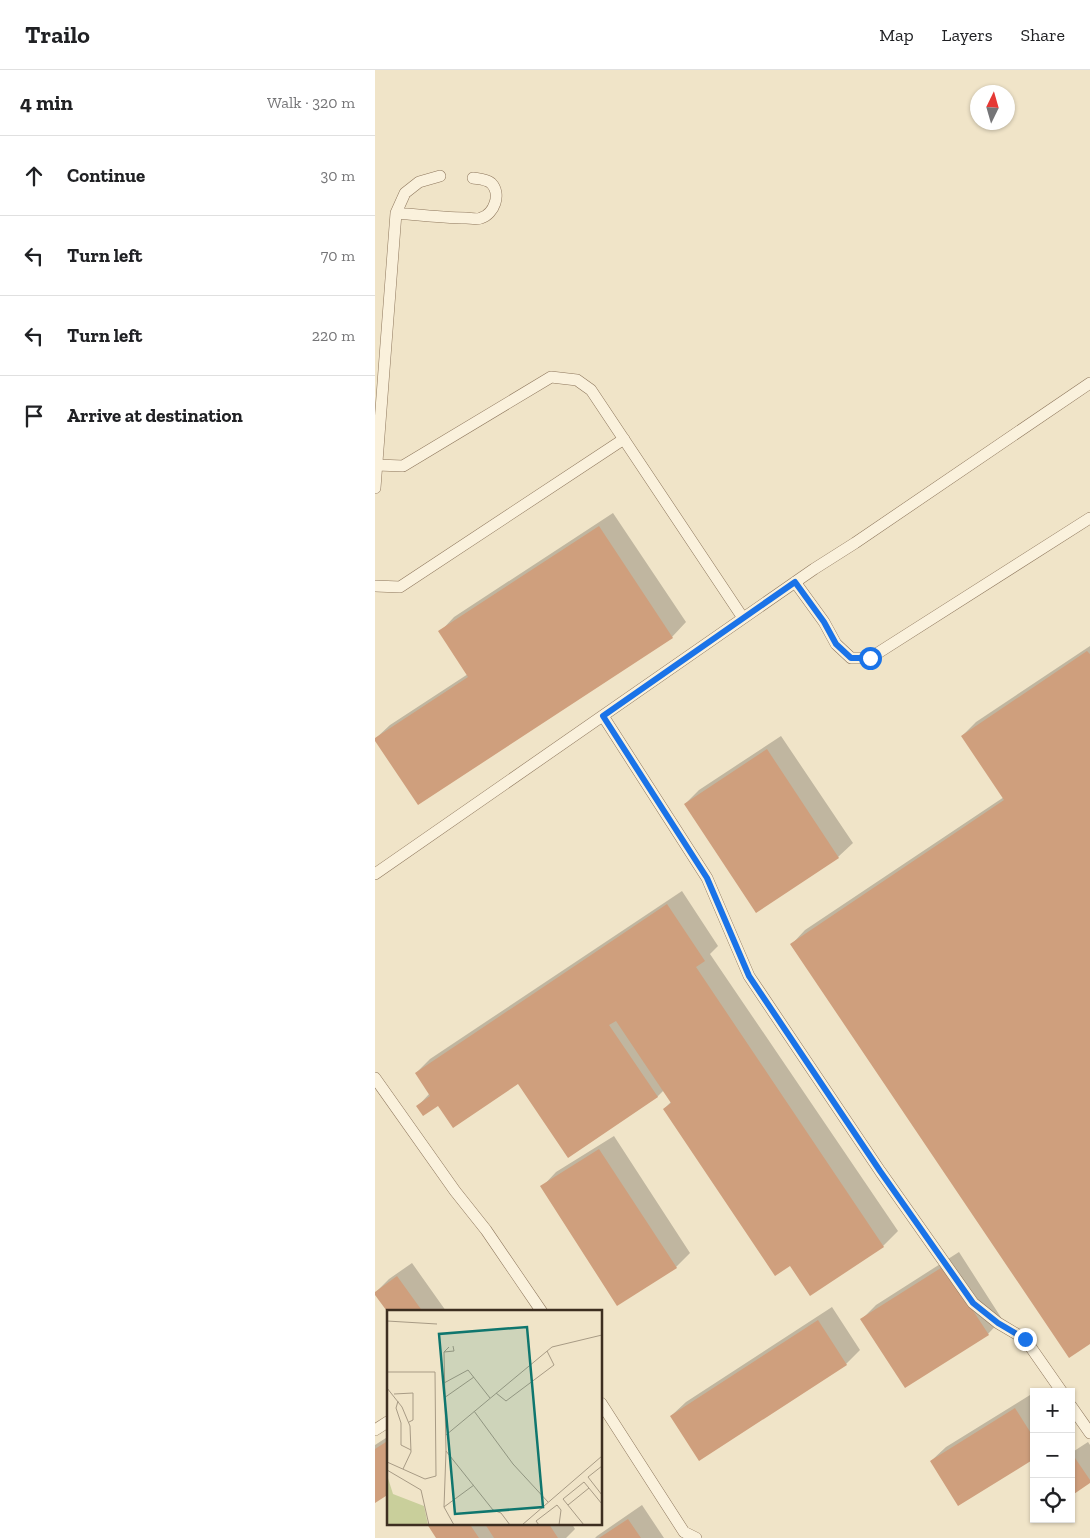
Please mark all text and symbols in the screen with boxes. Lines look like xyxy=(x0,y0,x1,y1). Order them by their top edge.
text: Trailo xyxy=(25,20,90,49)
text: Map xyxy=(879,24,914,46)
text: Layers xyxy=(942,24,993,46)
text: Share xyxy=(1021,24,1065,46)
north arrow xyxy=(970,85,1015,130)
text: 4 min xyxy=(20,90,73,115)
text: Walk · 320 m xyxy=(267,93,355,112)
icon: ahead xyxy=(20,162,48,190)
text: Continue xyxy=(67,164,145,187)
text: 30 m xyxy=(321,166,355,185)
icon: left xyxy=(20,242,48,270)
text: Turn left xyxy=(67,244,142,267)
text: 70 m xyxy=(321,246,355,265)
icon: left xyxy=(20,322,48,350)
text: Turn left xyxy=(67,324,142,347)
text: 220 m xyxy=(312,326,355,345)
icon: arrive xyxy=(20,402,48,430)
text: Arrive at destination xyxy=(67,404,243,427)
route start xyxy=(859,647,882,670)
inset map xyxy=(387,1310,603,1526)
route end xyxy=(1014,1328,1037,1351)
map controls xyxy=(1030,1388,1075,1523)
button: + xyxy=(1030,1388,1075,1433)
button: − xyxy=(1030,1433,1075,1478)
button: locate xyxy=(1030,1478,1075,1523)

